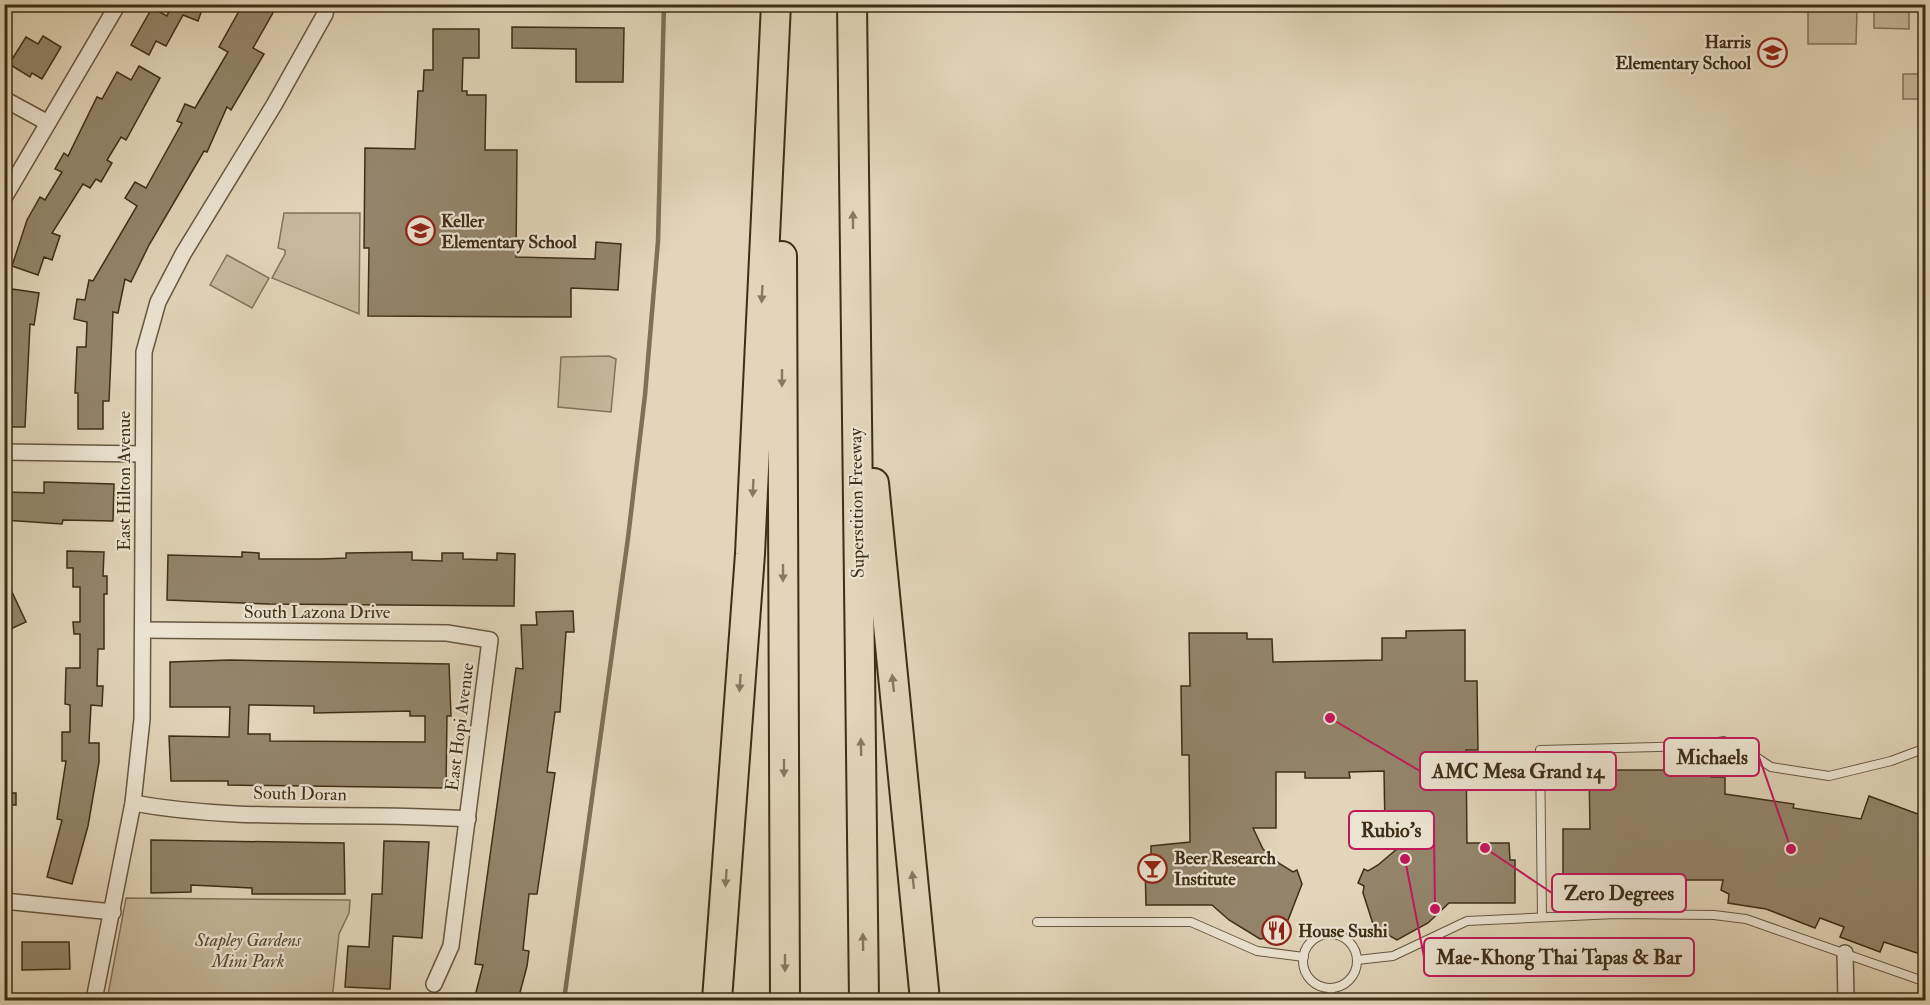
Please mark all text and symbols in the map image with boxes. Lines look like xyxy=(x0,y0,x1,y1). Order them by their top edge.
place label: Harris Elementary School xyxy=(1615,31,1751,75)
school or university icon: Harris Elementary School xyxy=(1756,36,1788,68)
place label: Keller Elementary School xyxy=(441,210,577,254)
one-way arrow xyxy=(848,211,858,230)
school or university icon: Keller Elementary School xyxy=(404,215,436,247)
one-way arrow xyxy=(758,284,767,303)
one-way arrow xyxy=(778,368,787,387)
street label: East Hilton Avenue xyxy=(113,411,136,551)
street label: Superstition Freeway xyxy=(844,427,870,578)
one-way arrow xyxy=(748,479,758,498)
one-way arrow xyxy=(778,563,788,582)
street label: South Lazona Drive xyxy=(244,601,391,624)
street label: East Hopi Avenue xyxy=(441,661,479,792)
one-way arrow xyxy=(736,674,745,693)
one-way arrow xyxy=(888,674,898,693)
one-way arrow xyxy=(856,738,865,757)
callout: Michaels xyxy=(1664,738,1759,776)
text: Michaels xyxy=(1675,745,1748,770)
callout: AMC Mesa Grand 14 xyxy=(1420,752,1616,790)
one-way arrow xyxy=(779,758,789,777)
text: AMC Mesa Grand 14 xyxy=(1431,759,1605,784)
street label: South Doran xyxy=(253,782,347,806)
callout: Rubio's xyxy=(1349,811,1434,849)
text: Rubio's xyxy=(1361,818,1421,843)
place label: Beer Research Institute xyxy=(1174,847,1277,891)
bar icon: Beer Research Institute xyxy=(1137,852,1169,884)
one-way arrow xyxy=(721,868,731,887)
one-way arrow xyxy=(908,870,918,889)
callout: Zero Degrees xyxy=(1552,874,1686,912)
text: Zero Degrees xyxy=(1564,881,1674,907)
restaurant icon: House Sushi xyxy=(1261,915,1293,947)
place label: House Sushi xyxy=(1298,920,1388,943)
park label: Stapley Gardens Mini Park xyxy=(194,929,302,973)
one-way arrow xyxy=(859,933,868,952)
callout: Mae-Khong Thai Tapas & Bar xyxy=(1424,938,1694,976)
text: Mae-Khong Thai Tapas & Bar xyxy=(1435,945,1682,971)
one-way arrow xyxy=(780,953,790,972)

